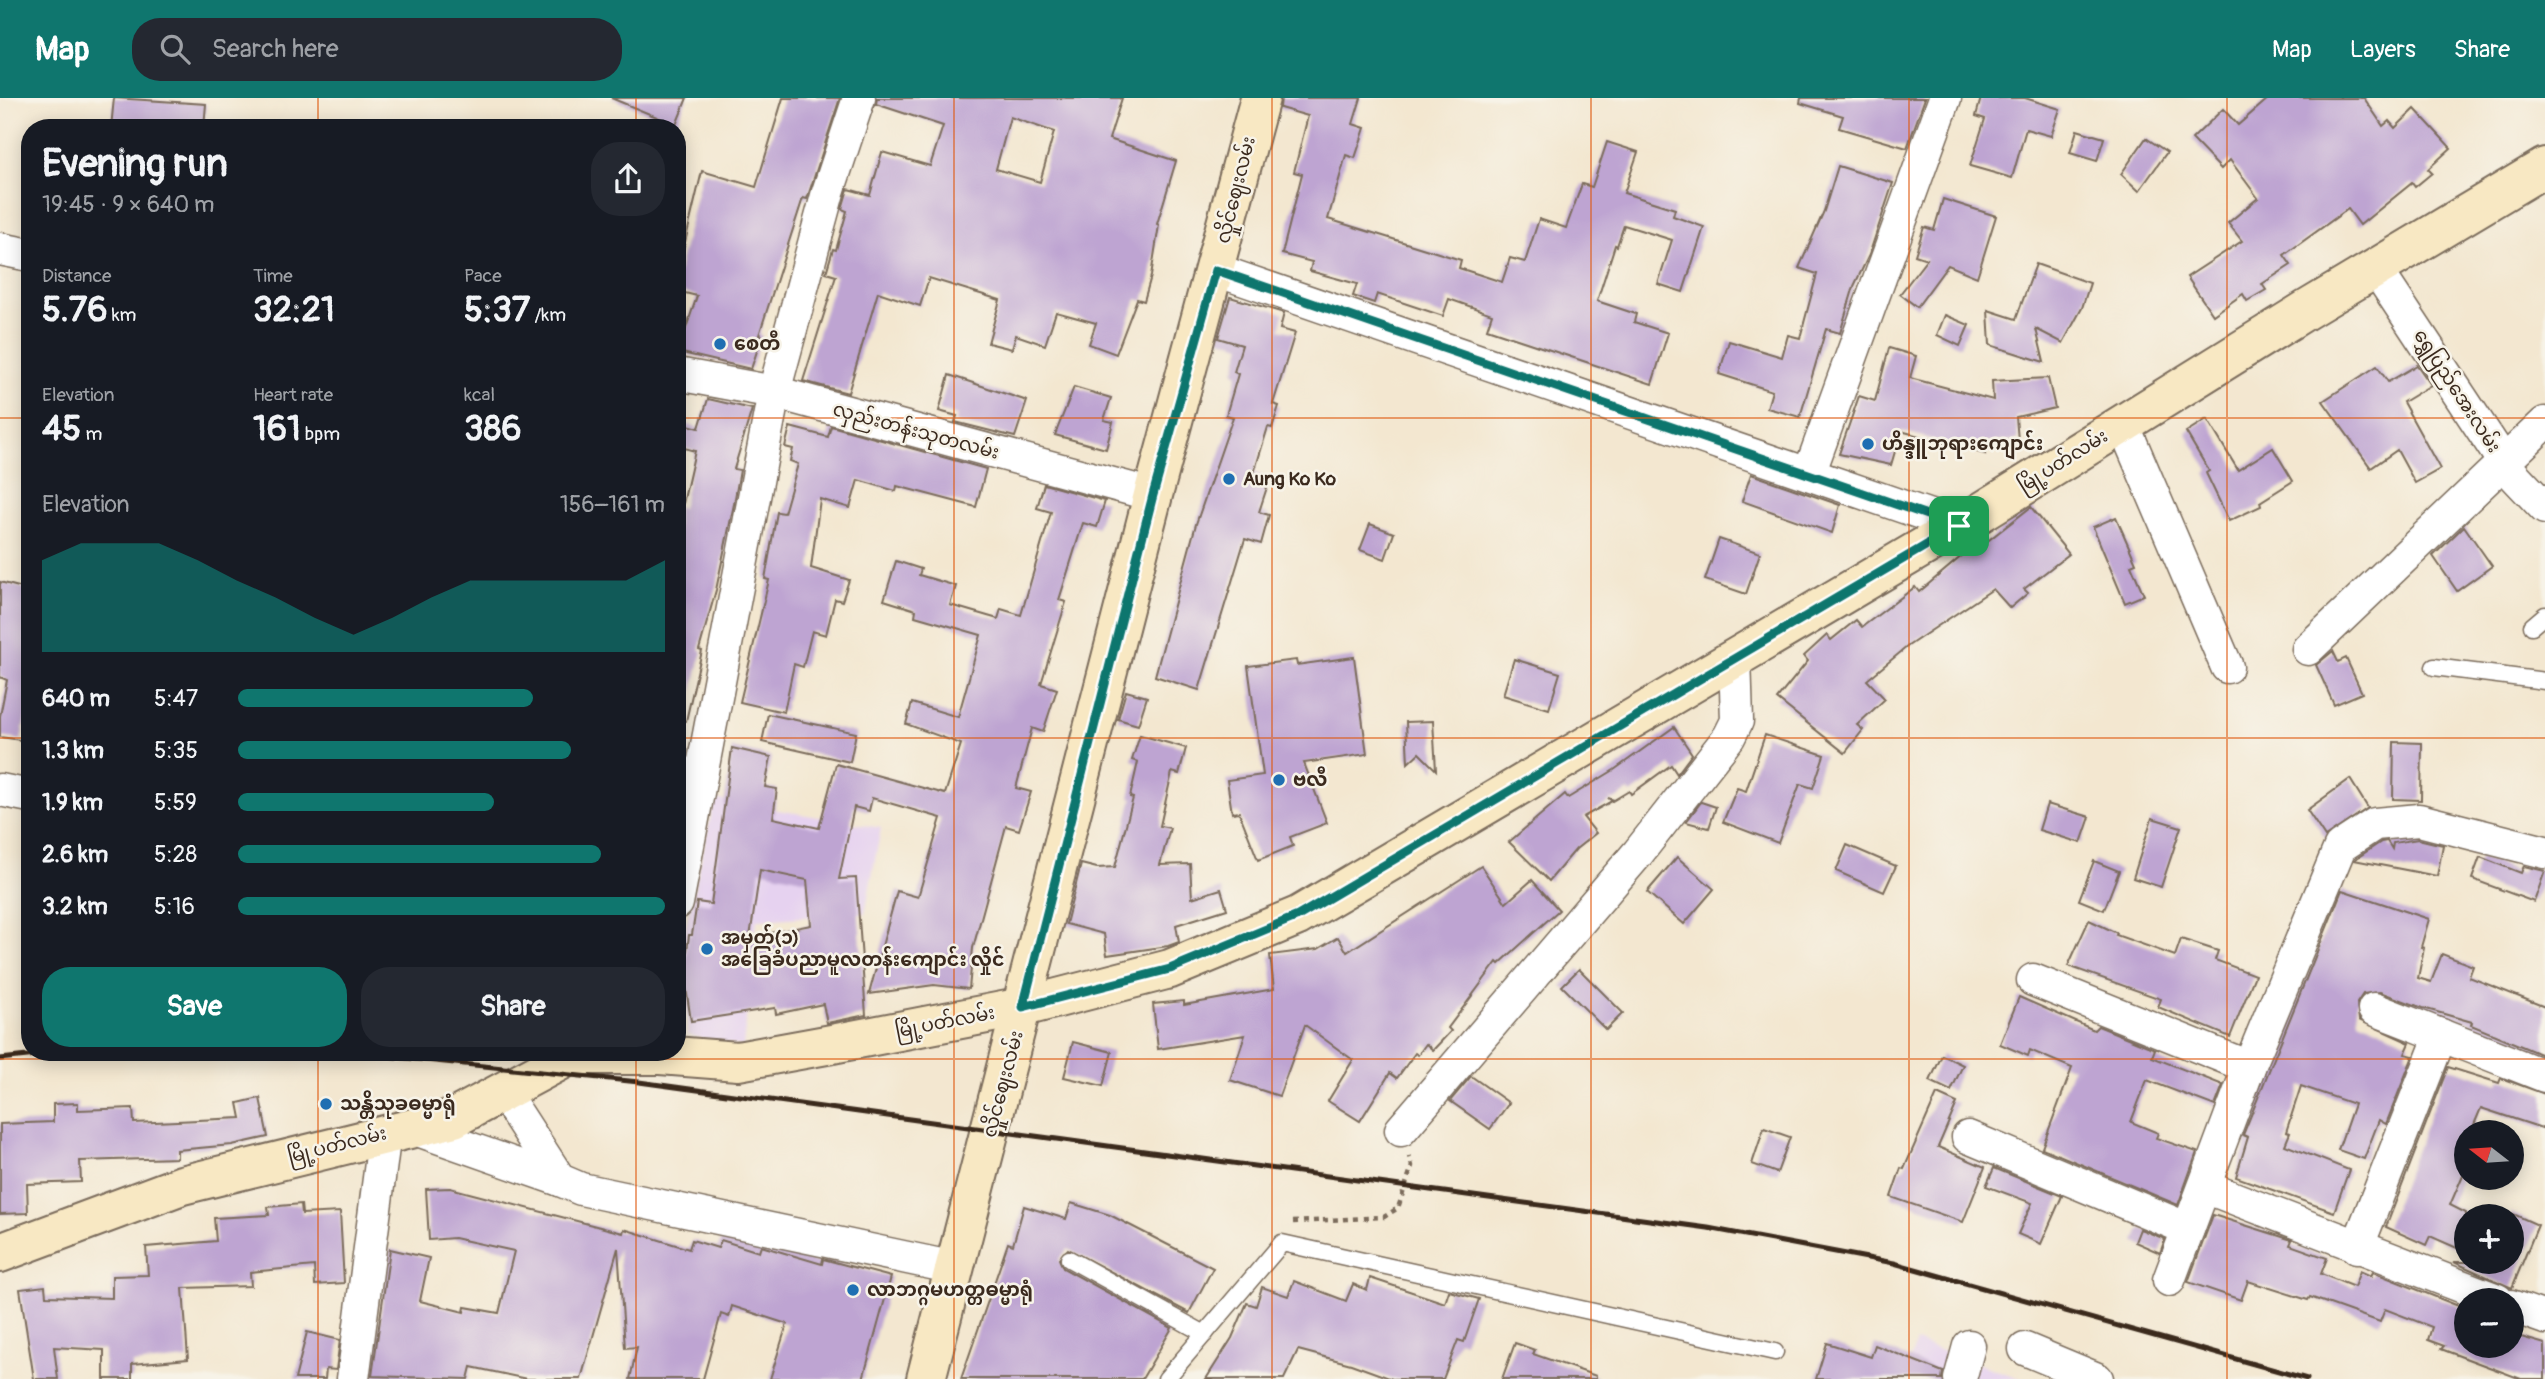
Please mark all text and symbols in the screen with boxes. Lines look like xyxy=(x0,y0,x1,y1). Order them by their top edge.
search box xyxy=(132,18,622,81)
text: Map xyxy=(35,29,90,70)
icon: search xyxy=(156,30,194,68)
text: Search here xyxy=(212,33,339,65)
text: Map xyxy=(2272,35,2312,64)
text: Layers xyxy=(2350,35,2416,64)
text: Share xyxy=(2454,35,2510,64)
street label: လှိုင်ဈေးလမ်း xyxy=(1208,133,1264,247)
text: Evening run xyxy=(42,140,228,188)
button: share xyxy=(591,142,665,216)
text: 19:45 · 9 × 640 m xyxy=(42,190,215,219)
text: Distance xyxy=(42,264,111,288)
text: Time xyxy=(253,264,293,288)
text: Pace xyxy=(464,264,502,288)
text: 5.76 xyxy=(42,288,108,332)
text: 32:21 xyxy=(253,288,335,332)
text: 5:37 xyxy=(464,288,530,332)
text: km xyxy=(108,303,136,327)
text: /km xyxy=(530,303,566,327)
street label: ရွှေပြည်အေးလမ်း xyxy=(2406,323,2508,459)
place label: စေတီ xyxy=(734,330,780,356)
marker: စေတီ xyxy=(712,336,728,352)
text: Elevation xyxy=(42,383,114,407)
text: Heart rate xyxy=(253,383,333,407)
text: kcal xyxy=(464,383,495,407)
street label: လှည်းတန်းသုတလမ်း xyxy=(829,394,1003,469)
text: 45 xyxy=(42,407,81,451)
text: 161 xyxy=(253,407,301,451)
text: 386 xyxy=(464,407,522,451)
street label: မြို့ပတ်လမ်း xyxy=(2012,421,2114,501)
text: m xyxy=(81,422,102,446)
text: bpm xyxy=(301,422,340,446)
place label: ဟိန္ဒူဘုရားကျောင်း xyxy=(1882,430,2043,460)
marker: ဟိန္ဒူဘုရားကျောင်း xyxy=(1860,436,1876,452)
place label: Aung Ko Ko xyxy=(1243,467,1337,491)
marker: Aung Ko Ko xyxy=(1221,471,1237,487)
text: Elevation xyxy=(42,490,130,519)
text: 156–161 m xyxy=(560,490,665,519)
pin xyxy=(1929,496,1989,556)
icon: arrive xyxy=(1940,507,1978,545)
text: 640 m xyxy=(42,684,110,713)
text: 5:47 xyxy=(154,684,198,713)
text: 1.3 km xyxy=(42,736,104,765)
text: 5:35 xyxy=(154,736,198,765)
place label: ဗလီ xyxy=(1293,766,1327,792)
marker: ဗလီ xyxy=(1271,772,1287,788)
text: 1.9 km xyxy=(42,788,103,817)
text: 5:59 xyxy=(154,788,197,817)
text: 2.6 km xyxy=(42,840,108,869)
text: 5:28 xyxy=(154,840,197,869)
text: 3.2 km xyxy=(42,892,108,921)
text: 5:16 xyxy=(154,892,195,921)
place label: အမှတ်(၁) အခြေခံပညာမူလတန်းကျောင်း လှိုင် xyxy=(721,924,1004,976)
marker: အမှတ်(၁) အခြေခံပညာမူလတန်းကျောင်း လှိုင် xyxy=(699,941,715,957)
button: Save xyxy=(42,967,347,1047)
button: Share xyxy=(361,967,665,1047)
street label: မြို့ပတ်လမ်း xyxy=(893,998,997,1046)
street label: လှိုင်ဈေးလမ်း xyxy=(974,1027,1032,1141)
place label: သန္တိသုခဓမ္မာရုံ xyxy=(340,1090,456,1119)
marker: သန္တိသုခဓမ္မာရုံ xyxy=(318,1096,334,1112)
street label: မြို့ပတ်လမ်း xyxy=(284,1118,390,1172)
north arrow xyxy=(2454,1120,2524,1190)
map controls xyxy=(2454,1120,2524,1358)
button: + xyxy=(2454,1204,2524,1274)
place label: လာဘဂ္ဂမဟတ္တဓမ္မာရုံ xyxy=(867,1278,1033,1306)
marker: လာဘဂ္ဂမဟတ္တဓမ္မာရုံ xyxy=(845,1282,861,1298)
button: − xyxy=(2454,1288,2524,1358)

